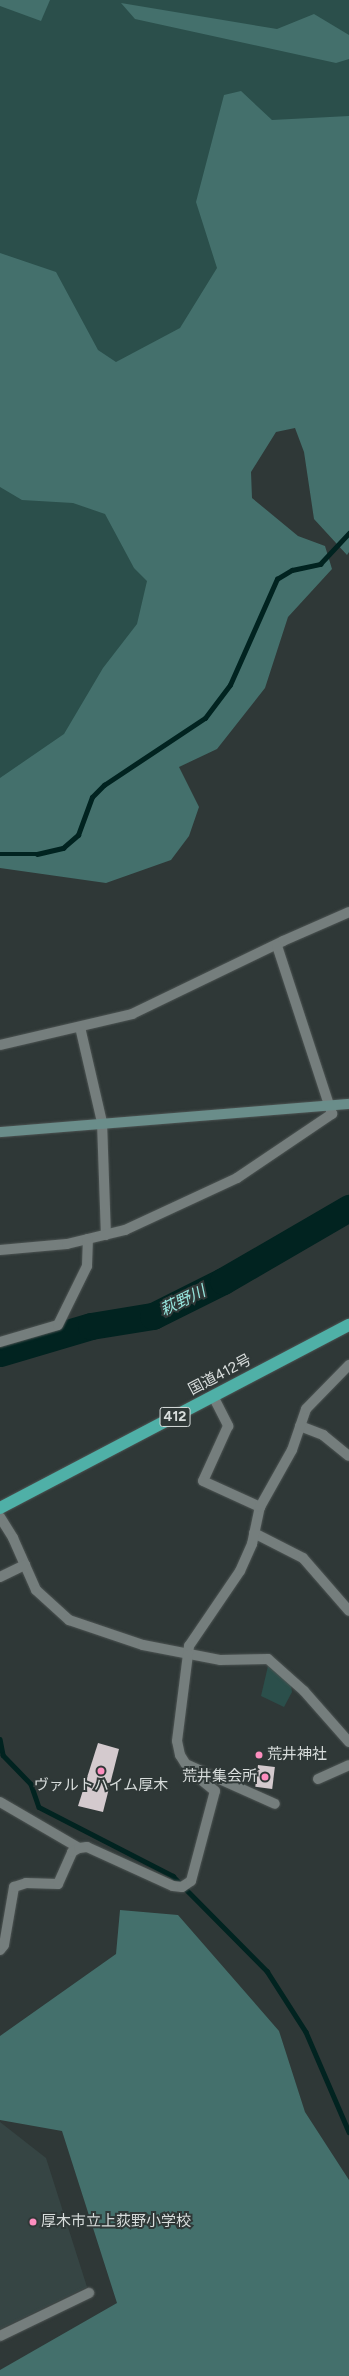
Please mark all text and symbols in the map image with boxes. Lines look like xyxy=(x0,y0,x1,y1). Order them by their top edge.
water label: 萩野川 xyxy=(157,1282,209,1320)
street label: 国道412号 xyxy=(185,1351,255,1399)
road number: 412 xyxy=(159,1405,191,1429)
place label: 荒井神社 xyxy=(267,1746,327,1764)
marker: 荒井神社 xyxy=(254,1750,264,1760)
marker: ヴァルトハイム厚木 xyxy=(96,1766,106,1776)
place label: 荒井集会所 xyxy=(182,1768,257,1786)
marker: 荒井集会所 xyxy=(260,1772,270,1782)
place label: ヴァルトハイム厚木 xyxy=(34,1777,168,1795)
place label: 厚木市立上荻野小学校 xyxy=(41,2213,191,2231)
marker: 厚木市立上荻野小学校 xyxy=(28,2217,38,2227)

